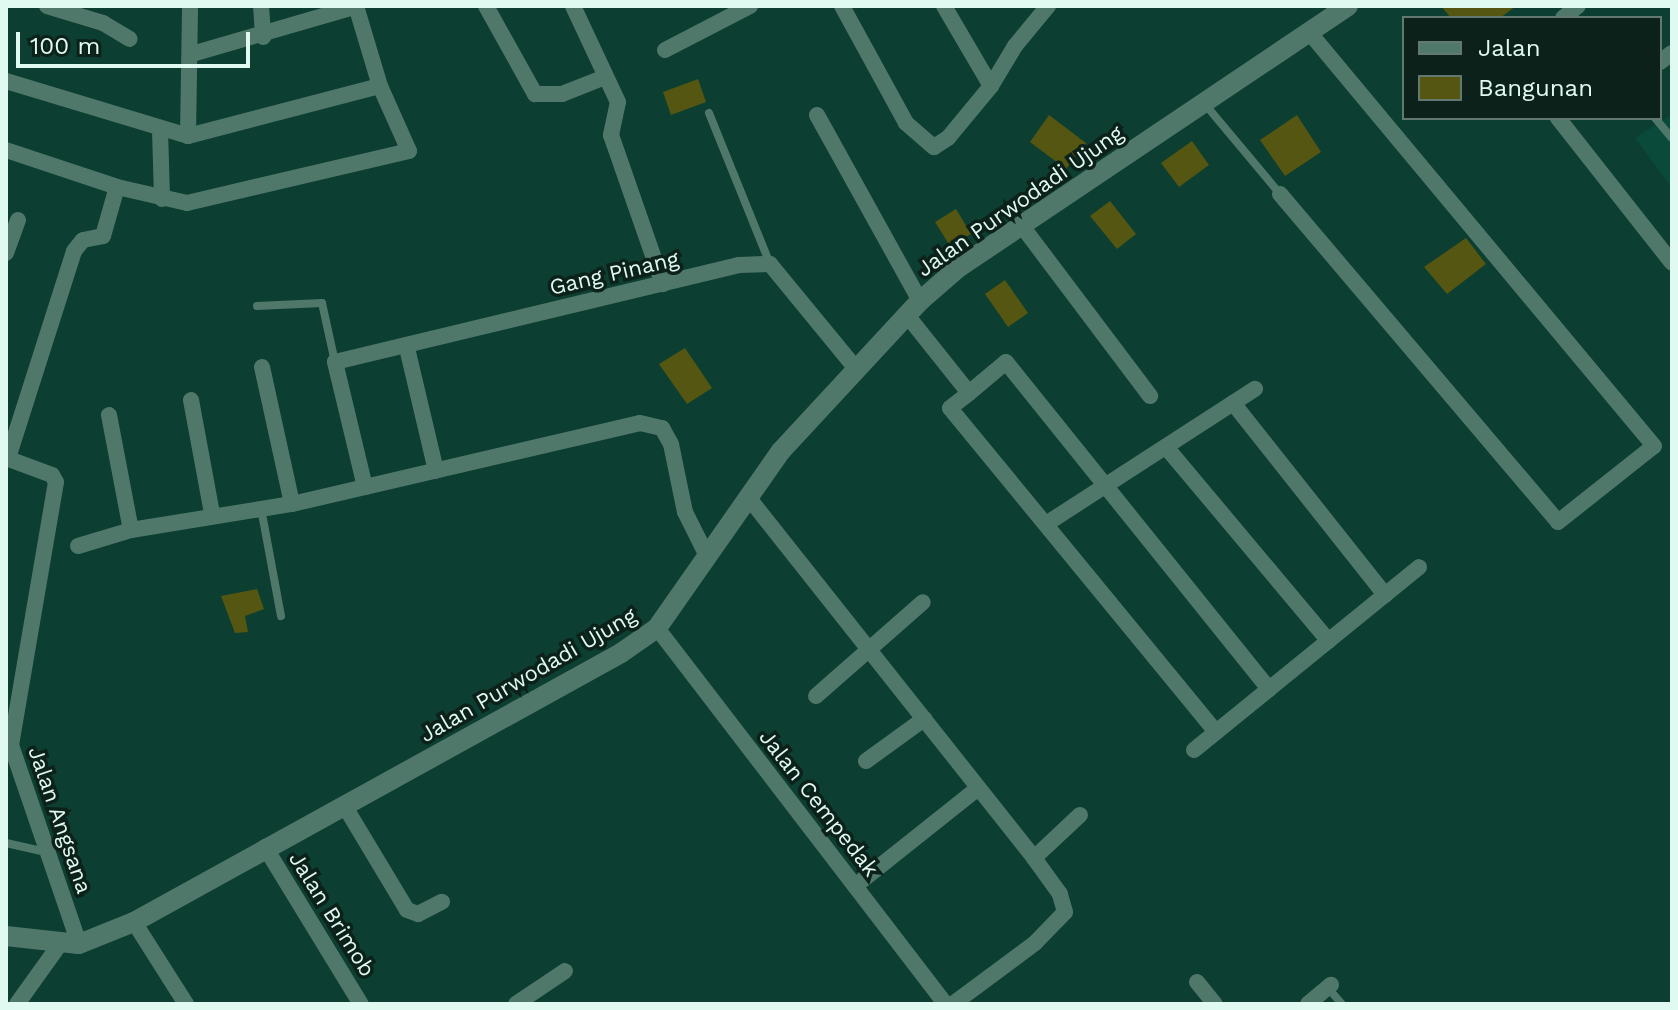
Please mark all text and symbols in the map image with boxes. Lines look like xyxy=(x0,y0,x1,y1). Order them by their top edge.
scale bar xyxy=(20,16,254,66)
legend xyxy=(1402,16,1662,120)
text: 100 m xyxy=(30,32,100,60)
text: Jalan xyxy=(1478,34,1541,62)
text: Bangunan xyxy=(1478,74,1593,102)
street label: Jalan Purwodadi Ujung xyxy=(912,120,1128,282)
street label: Gang Pinang xyxy=(547,245,681,301)
street label: Jalan Purwodadi Ujung xyxy=(415,602,641,748)
street label: Jalan Cempedak xyxy=(754,724,884,882)
street label: Jalan Angsana xyxy=(22,743,98,897)
street label: Jalan Brimob xyxy=(283,847,381,981)

